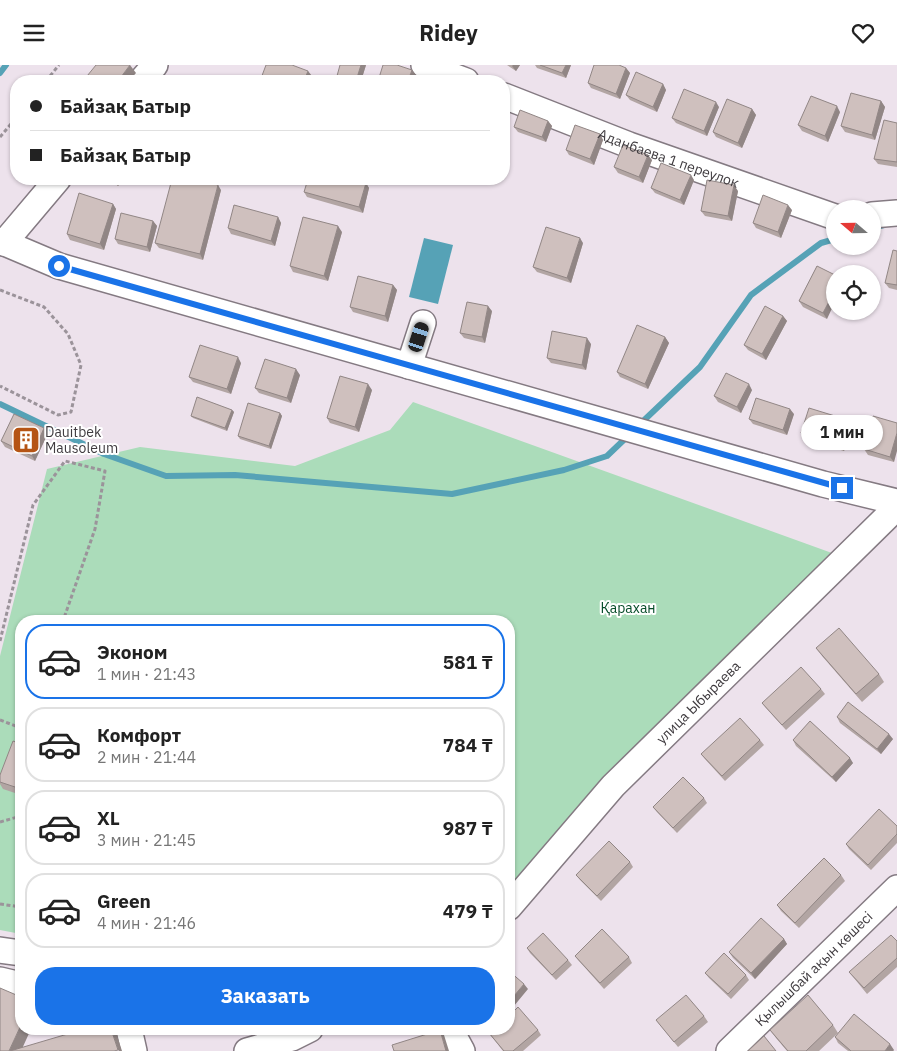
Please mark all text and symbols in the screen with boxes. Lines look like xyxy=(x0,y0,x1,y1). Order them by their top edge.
text: Ridey xyxy=(419,18,478,47)
icon: menu xyxy=(20,19,48,47)
icon: heart xyxy=(849,19,877,47)
text: Байзақ Батыр xyxy=(60,94,191,118)
street label: Аданбаева 1 переулок xyxy=(596,125,742,192)
text: Байзақ Батыр xyxy=(60,143,191,167)
north arrow xyxy=(826,200,881,255)
map controls xyxy=(826,200,881,320)
route start xyxy=(48,255,70,277)
button: locate xyxy=(826,265,881,320)
car xyxy=(407,320,430,354)
callout: 1 мин xyxy=(801,415,883,451)
text: 1 мин xyxy=(820,422,864,442)
place label: Dauitbek Mausoleum xyxy=(45,423,118,457)
building icon: Dauitbek Mausoleum xyxy=(11,425,41,455)
route end xyxy=(831,477,853,499)
park label: Қарахан xyxy=(600,599,656,617)
icon: car xyxy=(37,639,82,684)
text: Эконом xyxy=(97,640,168,664)
text: 581 ₸ xyxy=(443,650,493,674)
street label: улица Ыбыраева xyxy=(652,657,744,748)
text: 1 мин · 21:43 xyxy=(97,664,196,684)
icon: car xyxy=(37,722,82,767)
text: Комфорт xyxy=(97,723,181,747)
text: 784 ₸ xyxy=(443,733,493,757)
text: 2 мин · 21:44 xyxy=(97,747,196,767)
icon: car xyxy=(37,805,82,850)
text: XL xyxy=(97,806,120,830)
text: 987 ₸ xyxy=(443,816,493,840)
text: 3 мин · 21:45 xyxy=(97,830,196,850)
icon: car xyxy=(37,888,82,933)
text: Green xyxy=(97,889,151,913)
text: 479 ₸ xyxy=(443,899,493,923)
street label: Қылышбай ақын көшесі xyxy=(751,908,876,1030)
text: 4 мин · 21:46 xyxy=(97,913,196,933)
button: Заказать xyxy=(35,967,495,1025)

